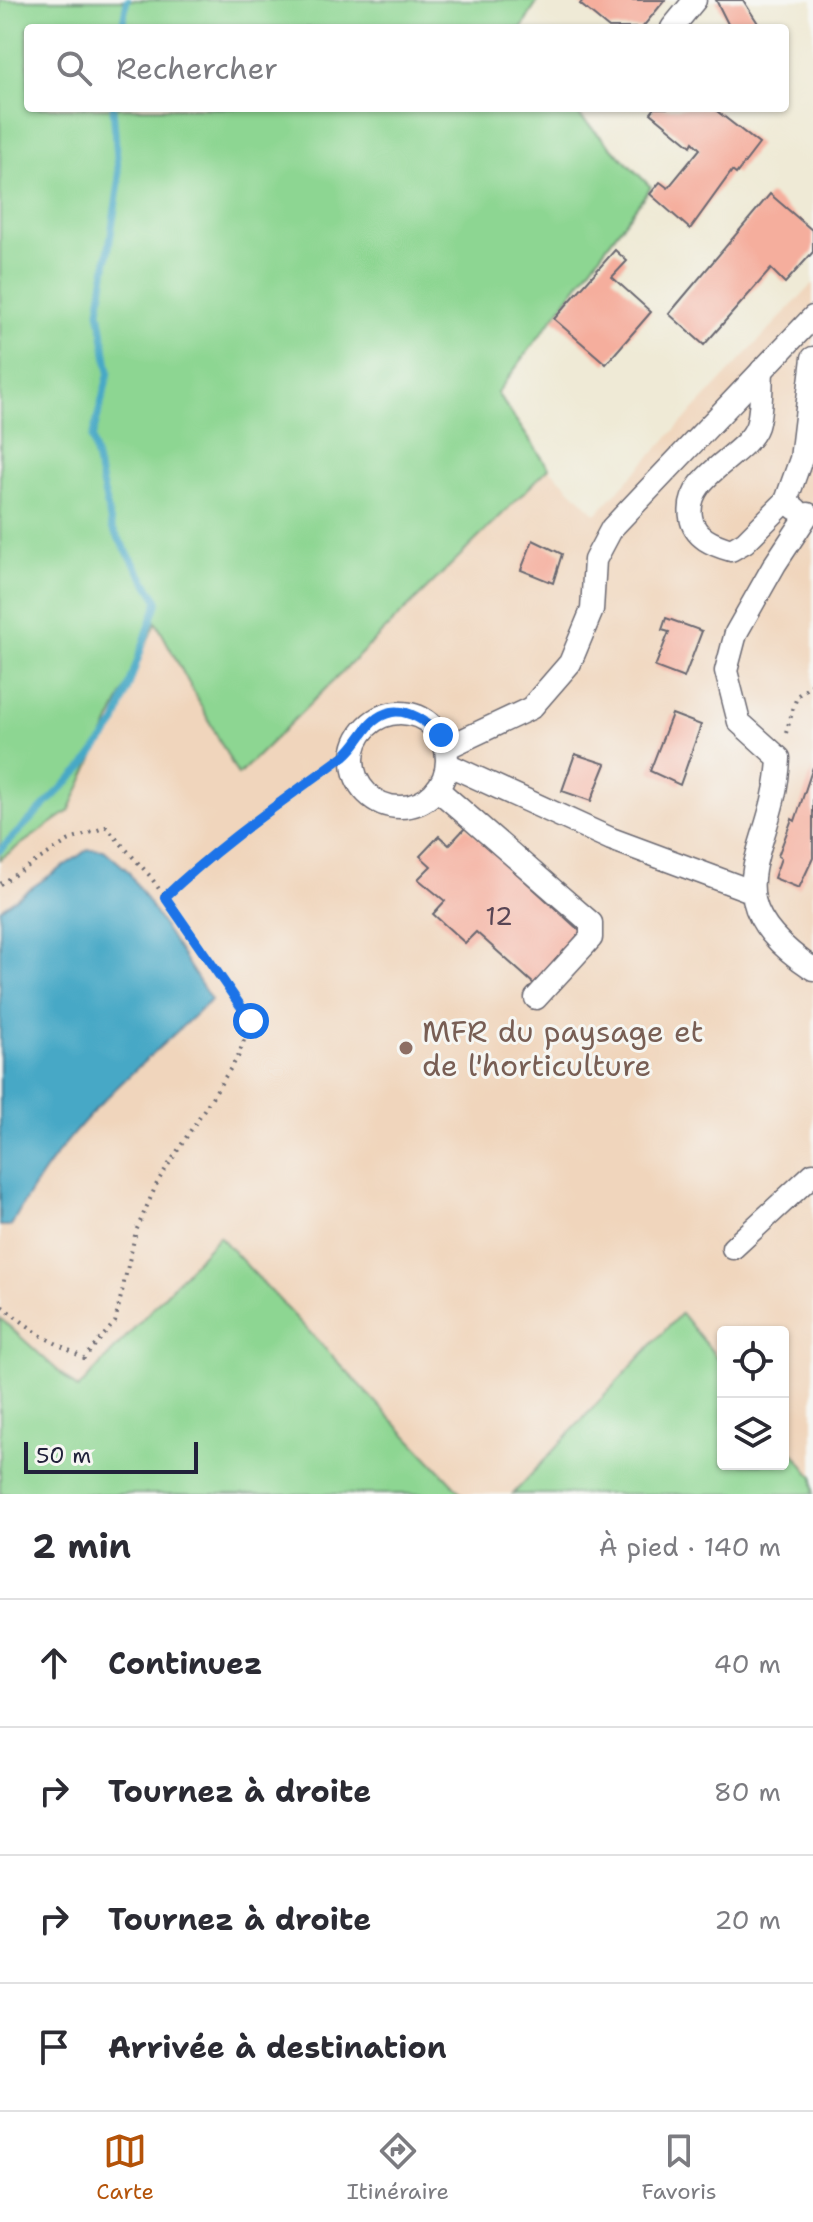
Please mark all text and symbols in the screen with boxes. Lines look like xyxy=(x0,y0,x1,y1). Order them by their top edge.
search box xyxy=(24,24,789,112)
icon: search xyxy=(52,46,96,90)
text: Rechercher xyxy=(116,48,278,89)
route end xyxy=(423,717,459,753)
house number: 12 xyxy=(485,898,513,933)
route start xyxy=(233,1003,269,1039)
place label: MFR du paysage et de l'horticulture xyxy=(422,1011,704,1086)
marker: MFR du paysage et de l'horticulture xyxy=(397,1039,415,1057)
map controls xyxy=(717,1326,789,1470)
button: locate xyxy=(717,1326,789,1398)
button: layers xyxy=(717,1398,789,1470)
scale bar xyxy=(24,1438,198,1474)
text: 50 m xyxy=(36,1441,91,1470)
text: 2 min xyxy=(32,1523,131,1569)
text: À pied · 140 m xyxy=(599,1529,781,1564)
icon: ahead xyxy=(32,1641,76,1685)
text: Continuez xyxy=(108,1643,263,1684)
text: 40 m xyxy=(714,1646,781,1681)
icon: right xyxy=(32,1769,76,1813)
text: Tournez à droite xyxy=(108,1771,371,1812)
text: 80 m xyxy=(714,1774,781,1809)
icon: right xyxy=(32,1897,76,1941)
text: Tournez à droite xyxy=(108,1899,371,1940)
text: 20 m xyxy=(714,1902,781,1937)
icon: arrive xyxy=(32,2025,76,2069)
text: Arrivée à destination xyxy=(108,2027,447,2068)
tab: Carte xyxy=(96,2129,154,2206)
tab: Itinéraire xyxy=(347,2129,449,2206)
tab: Favoris xyxy=(642,2129,717,2206)

